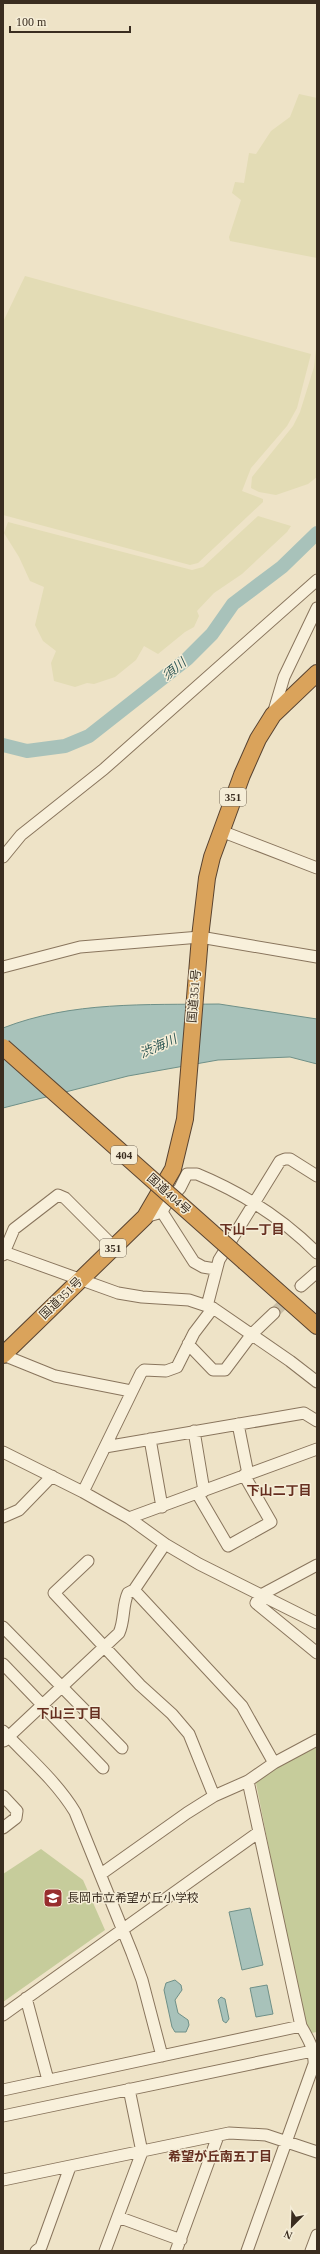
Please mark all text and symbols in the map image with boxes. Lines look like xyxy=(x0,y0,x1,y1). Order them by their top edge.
scale bar xyxy=(10,8,130,34)
text: 100 m xyxy=(16,15,47,29)
water label: 須川 xyxy=(159,654,190,683)
road number: 351 xyxy=(220,788,246,806)
street label: 国道351号 xyxy=(185,968,203,1024)
water label: 渋海川 xyxy=(137,1030,181,1061)
road number: 404 xyxy=(111,1146,137,1164)
street label: 国道404号 xyxy=(144,1171,194,1217)
district label: 下山一丁目 xyxy=(219,1222,285,1237)
road number: 351 xyxy=(100,1239,126,1257)
street label: 国道351号 xyxy=(37,1274,85,1322)
district label: 下山二丁目 xyxy=(246,1483,312,1498)
district label: 下山三丁目 xyxy=(36,1706,102,1721)
school or university icon: 長岡市立希望が丘小学校 xyxy=(42,1887,64,1909)
place label: 長岡市立希望が丘小学校 xyxy=(67,1891,199,1905)
district label: 希望が丘南五丁目 xyxy=(168,2149,272,2164)
north arrow xyxy=(272,2206,312,2246)
text: N xyxy=(282,2228,294,2242)

